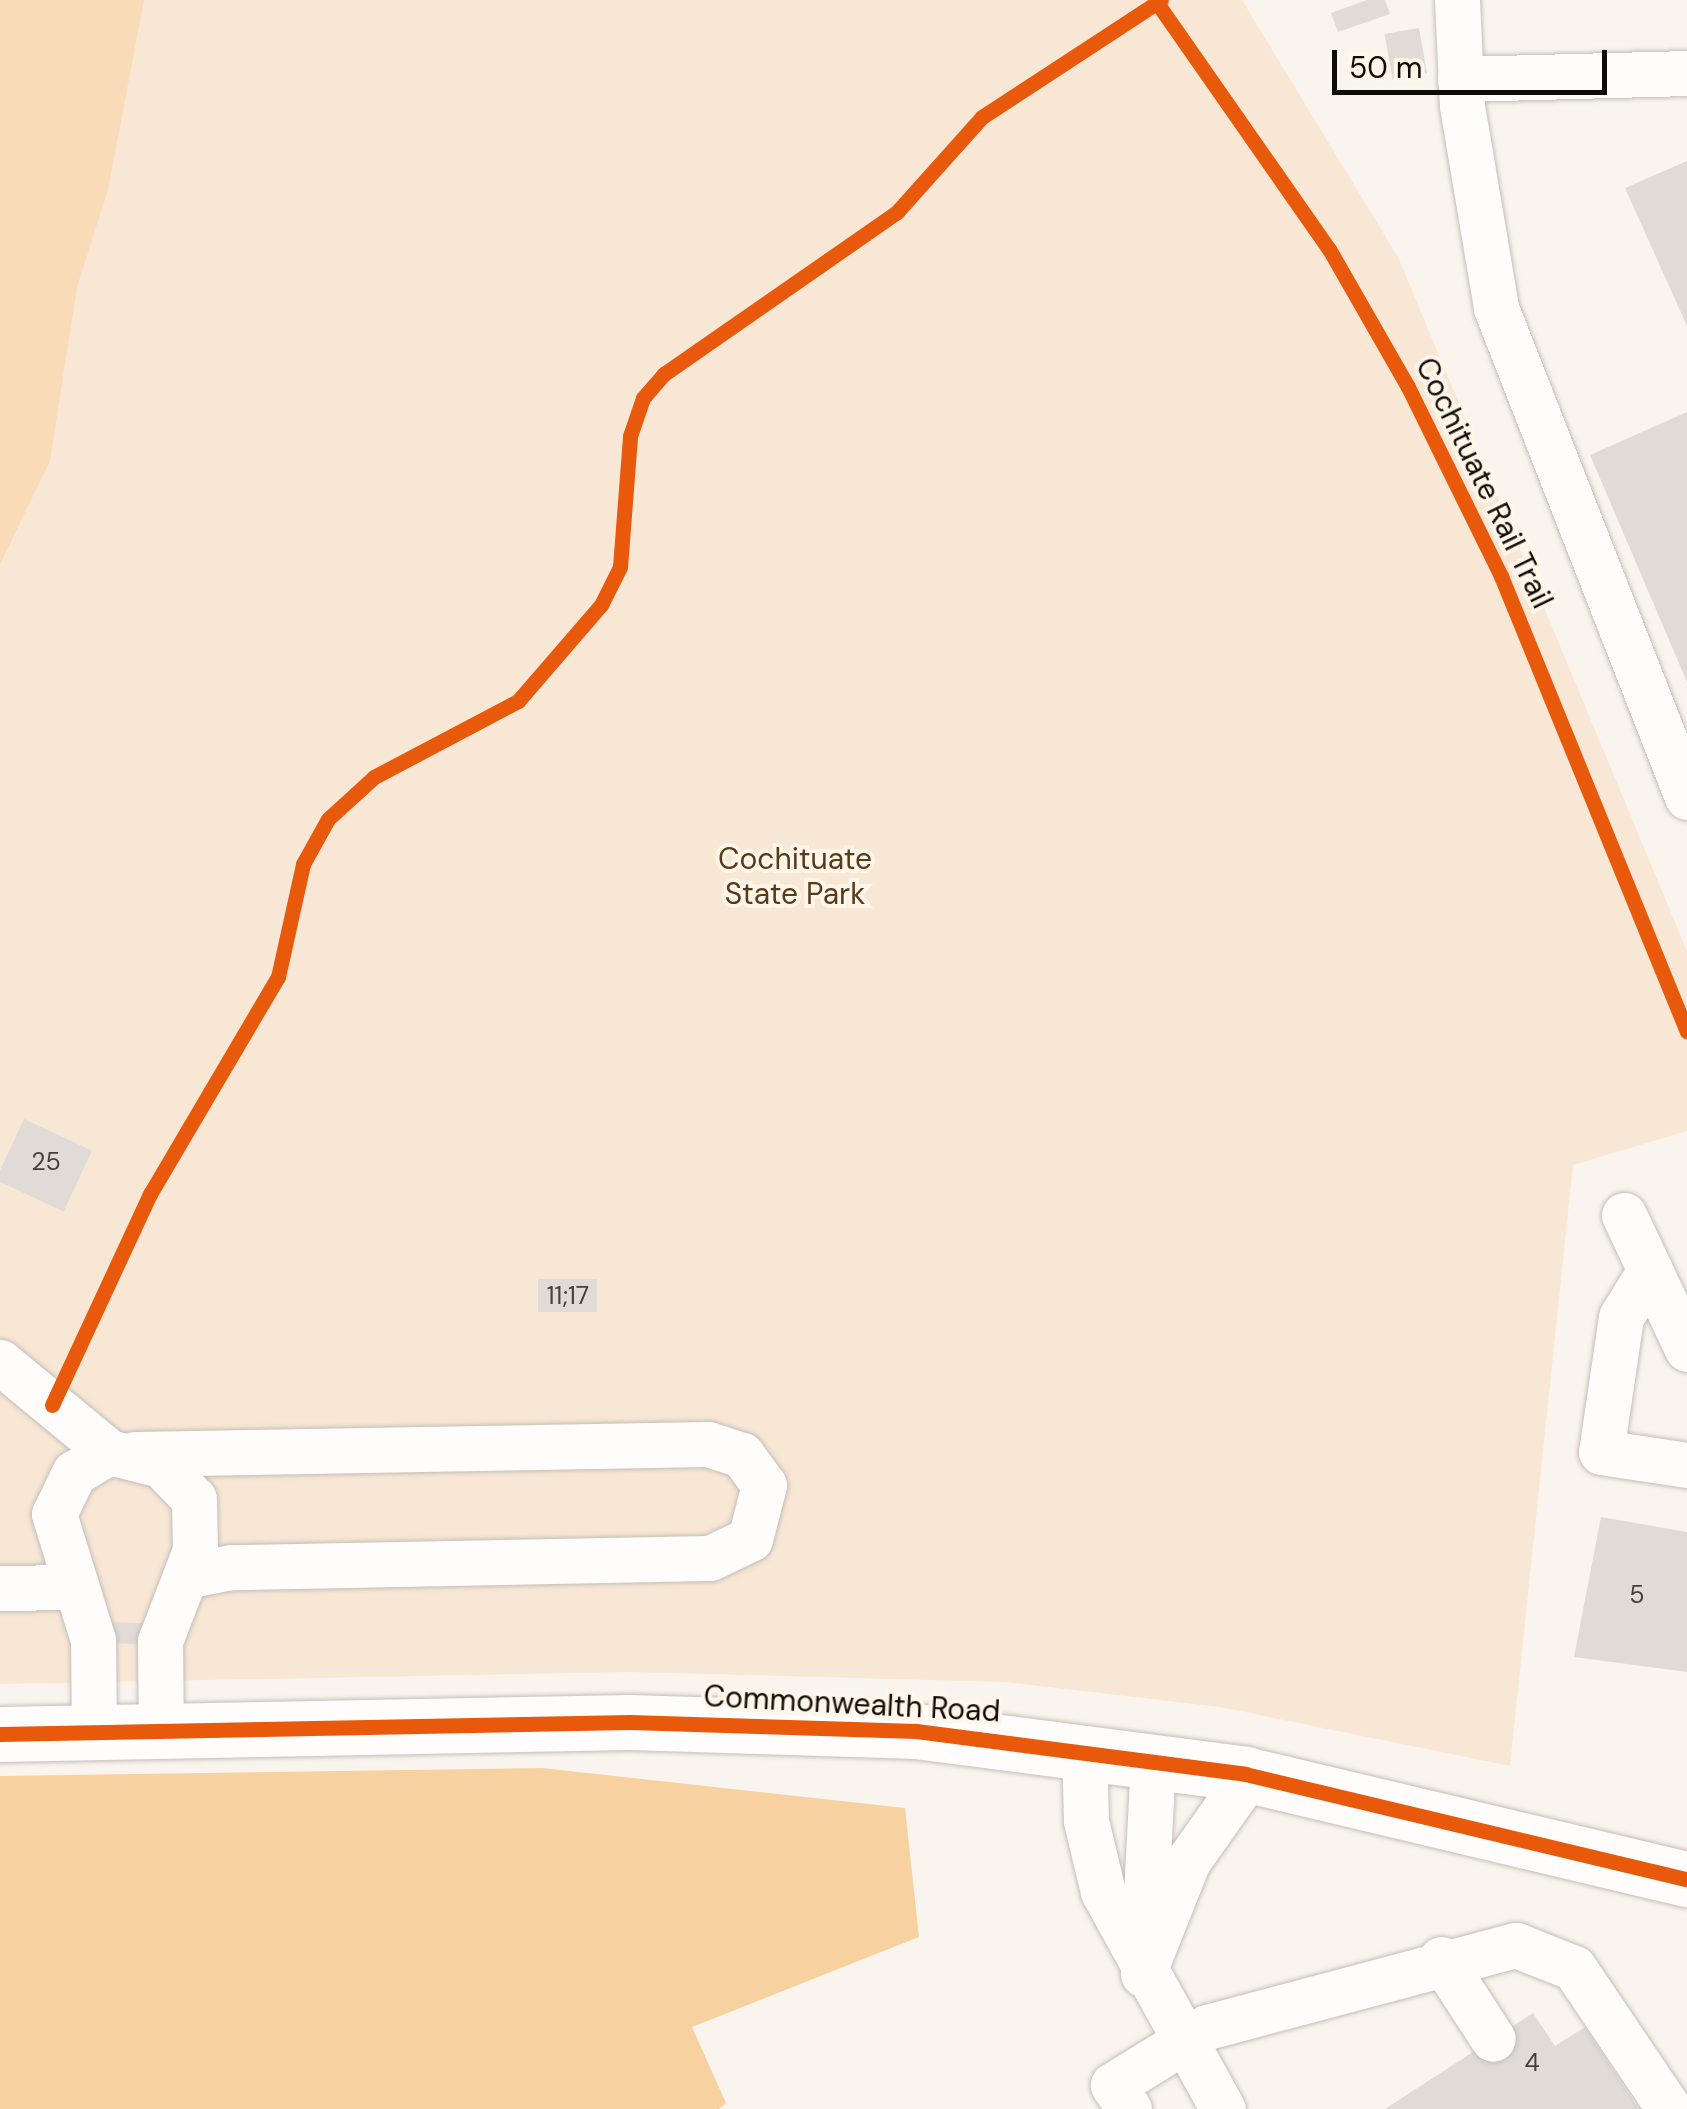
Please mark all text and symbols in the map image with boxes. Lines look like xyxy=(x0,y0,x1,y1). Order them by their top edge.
scale bar xyxy=(1337,30,1612,92)
text: 50 m xyxy=(1349,48,1423,87)
street label: Cochituate Rail Trail xyxy=(1408,352,1560,614)
park label: Cochituate State Park xyxy=(718,841,872,912)
house number: 25 xyxy=(31,1147,61,1177)
house number: 11;17 xyxy=(547,1281,589,1311)
house number: 5 xyxy=(1629,1580,1645,1610)
street label: Commonwealth Road xyxy=(703,1678,1001,1730)
house number: 4 xyxy=(1524,2048,1540,2078)

